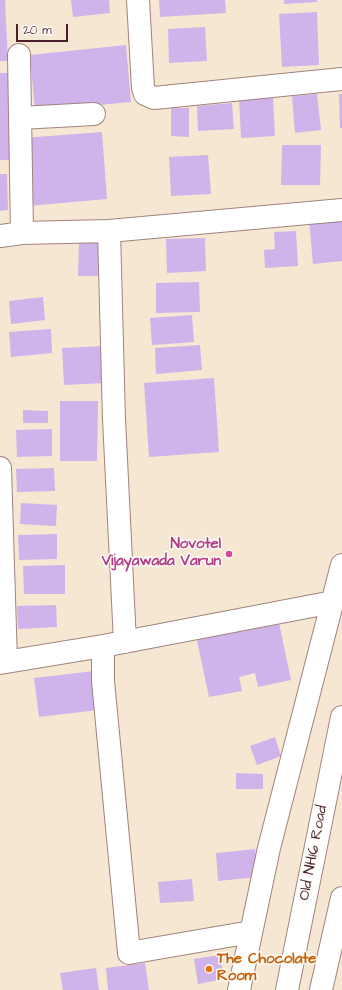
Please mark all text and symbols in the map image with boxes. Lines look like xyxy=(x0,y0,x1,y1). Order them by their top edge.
scale bar xyxy=(18,16,70,42)
text: 20 m xyxy=(23,22,52,39)
place label: Novotel Vijayawada Varun xyxy=(102,536,221,571)
marker: Novotel Vijayawada Varun xyxy=(224,549,234,559)
street label: Old NH16 Road xyxy=(296,804,332,902)
place label: The Chocolate Room xyxy=(217,951,316,986)
marker: The Chocolate Room xyxy=(204,964,214,974)

